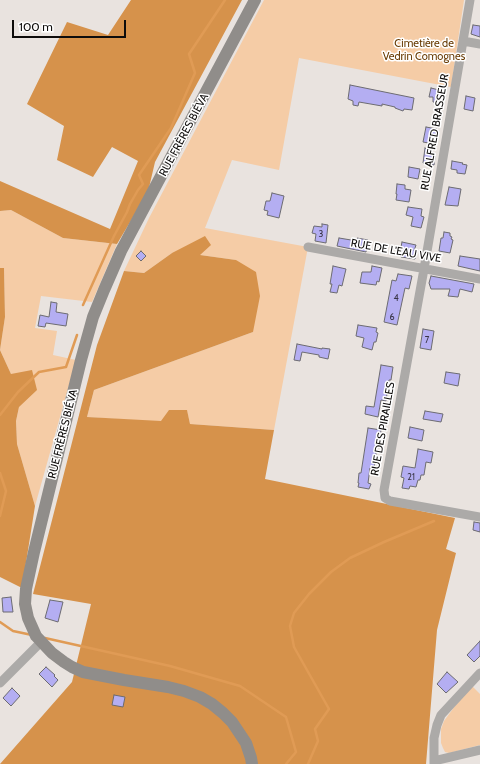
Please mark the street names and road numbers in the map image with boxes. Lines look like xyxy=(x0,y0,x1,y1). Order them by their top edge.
street label: RUE ALFRED BRASSEUR xyxy=(418,73,452,191)
street label: RUE FRÈRES BIÉVA xyxy=(157,91,211,179)
street label: RUE DE L'EAU VIVE xyxy=(350,237,442,265)
street label: RUE DES PIRAILLES xyxy=(368,381,398,477)
street label: RUE FRÈRES BIÉVA xyxy=(46,388,80,480)

